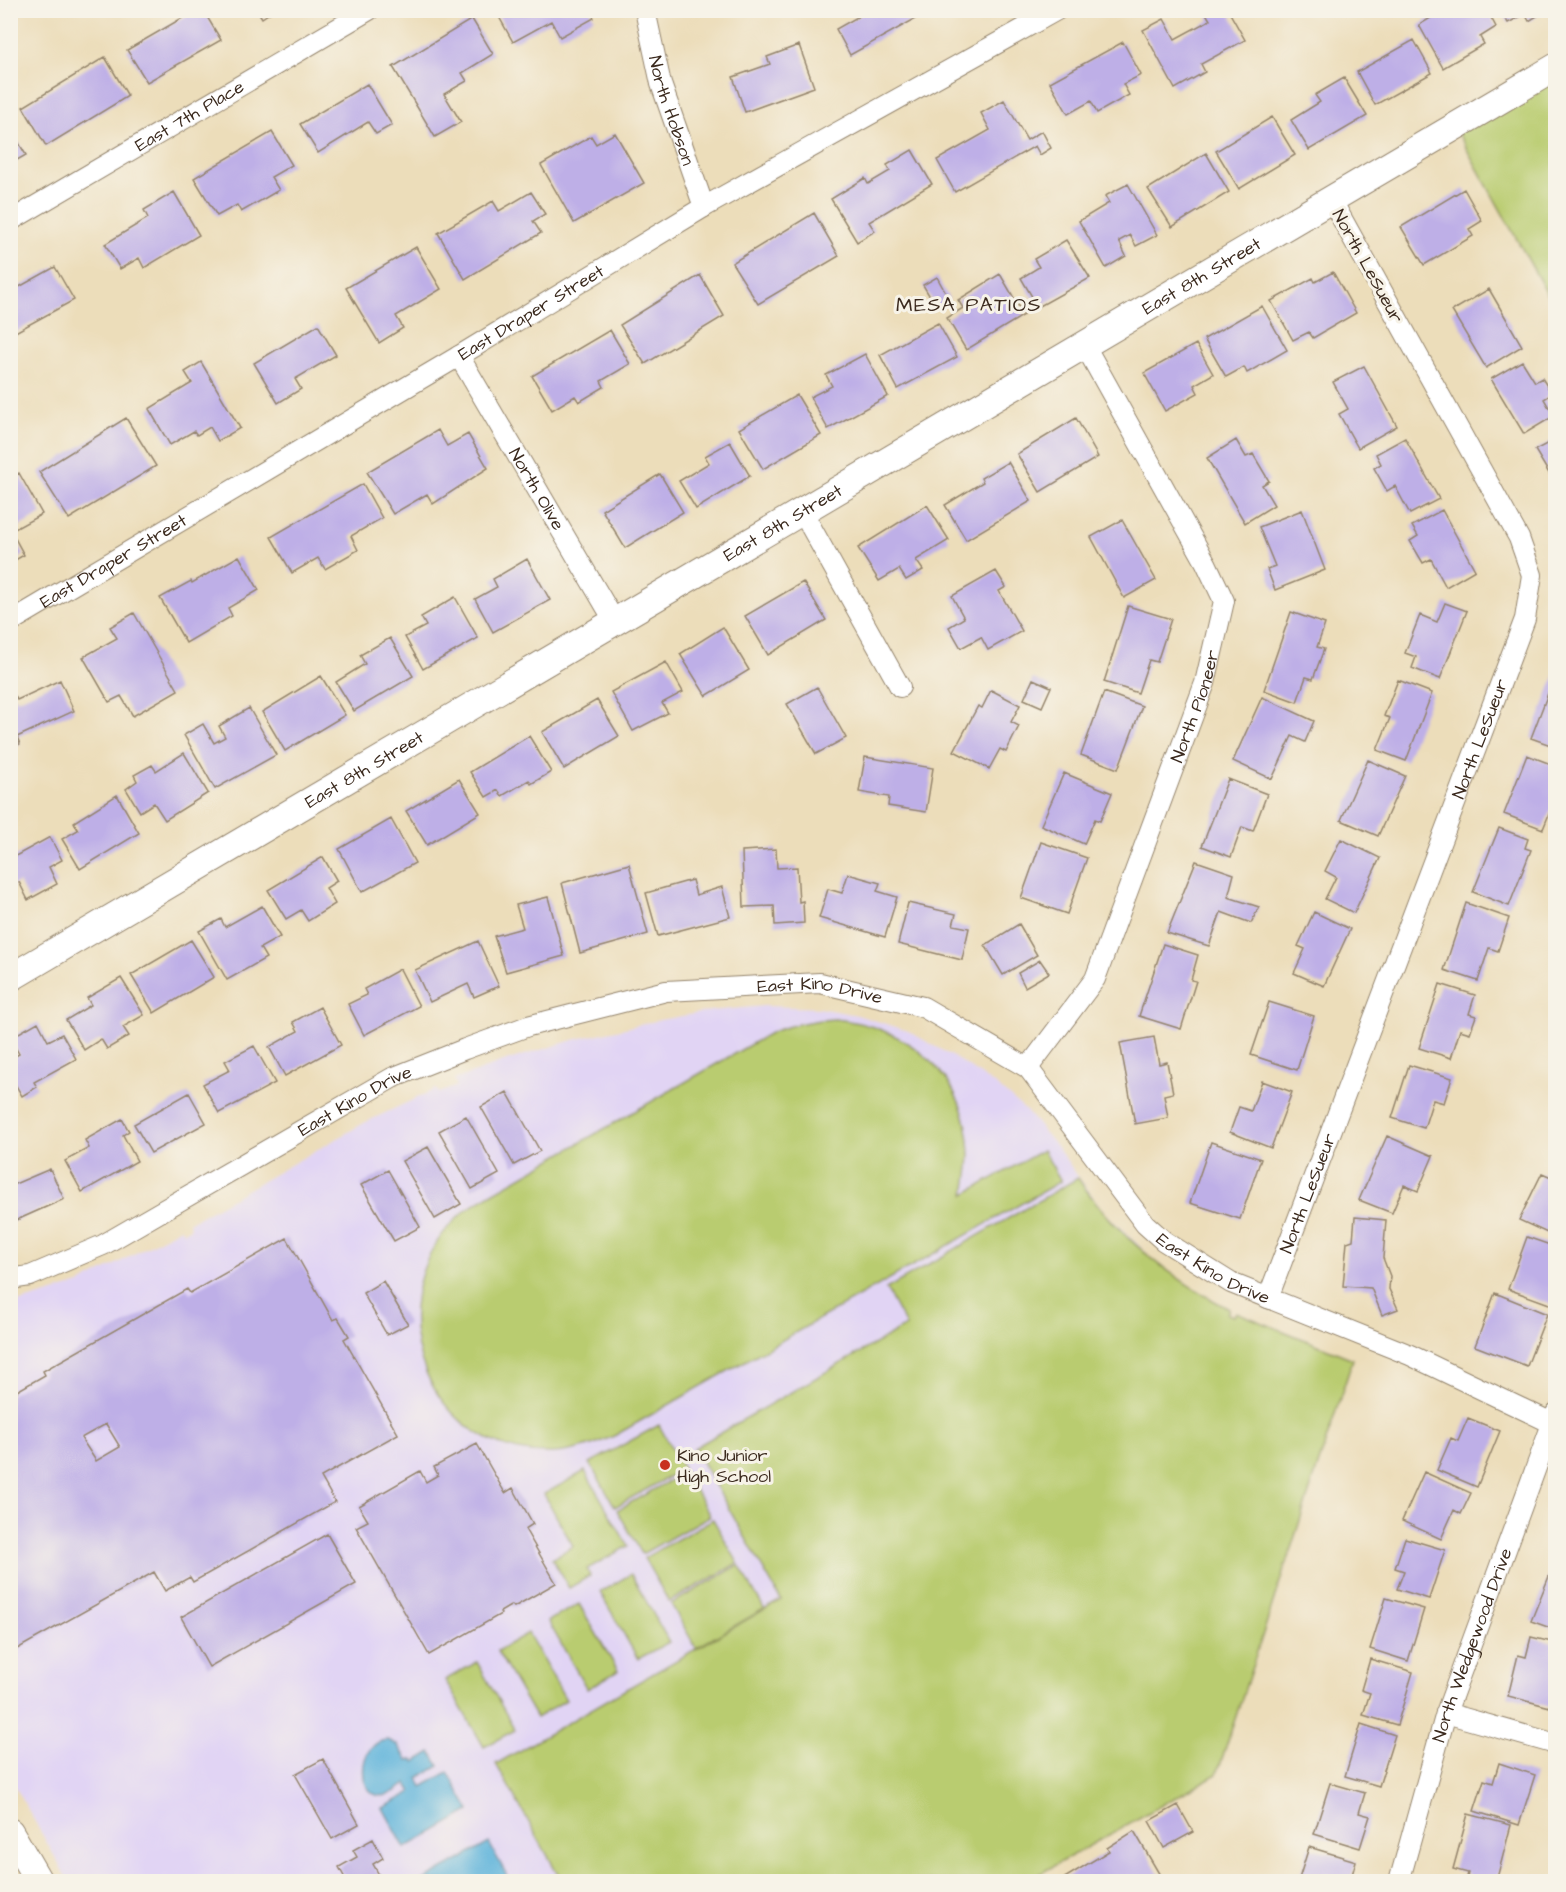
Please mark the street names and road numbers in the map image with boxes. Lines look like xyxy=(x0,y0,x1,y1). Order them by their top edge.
street label: North Hobson xyxy=(642,53,700,169)
street label: East 7th Place xyxy=(130,74,249,158)
street label: North LeSueur xyxy=(1326,205,1409,328)
street label: East 8th Street xyxy=(1138,231,1266,321)
street label: East Draper Street xyxy=(453,258,609,367)
street label: North Olive xyxy=(503,443,571,535)
street label: East 8th Street xyxy=(719,478,848,568)
street label: East Draper Street xyxy=(35,508,192,614)
street label: North Pioneer xyxy=(1165,647,1225,766)
street label: North LeSueur xyxy=(1446,675,1514,802)
street label: East 8th Street xyxy=(300,725,429,815)
street label: East Kino Drive xyxy=(757,971,885,1010)
street label: East Kino Drive xyxy=(294,1059,416,1143)
street label: North LeSueur xyxy=(1274,1130,1342,1257)
street label: East Kino Drive xyxy=(1150,1228,1274,1311)
street label: North Wedgewood Drive xyxy=(1426,1545,1518,1745)

